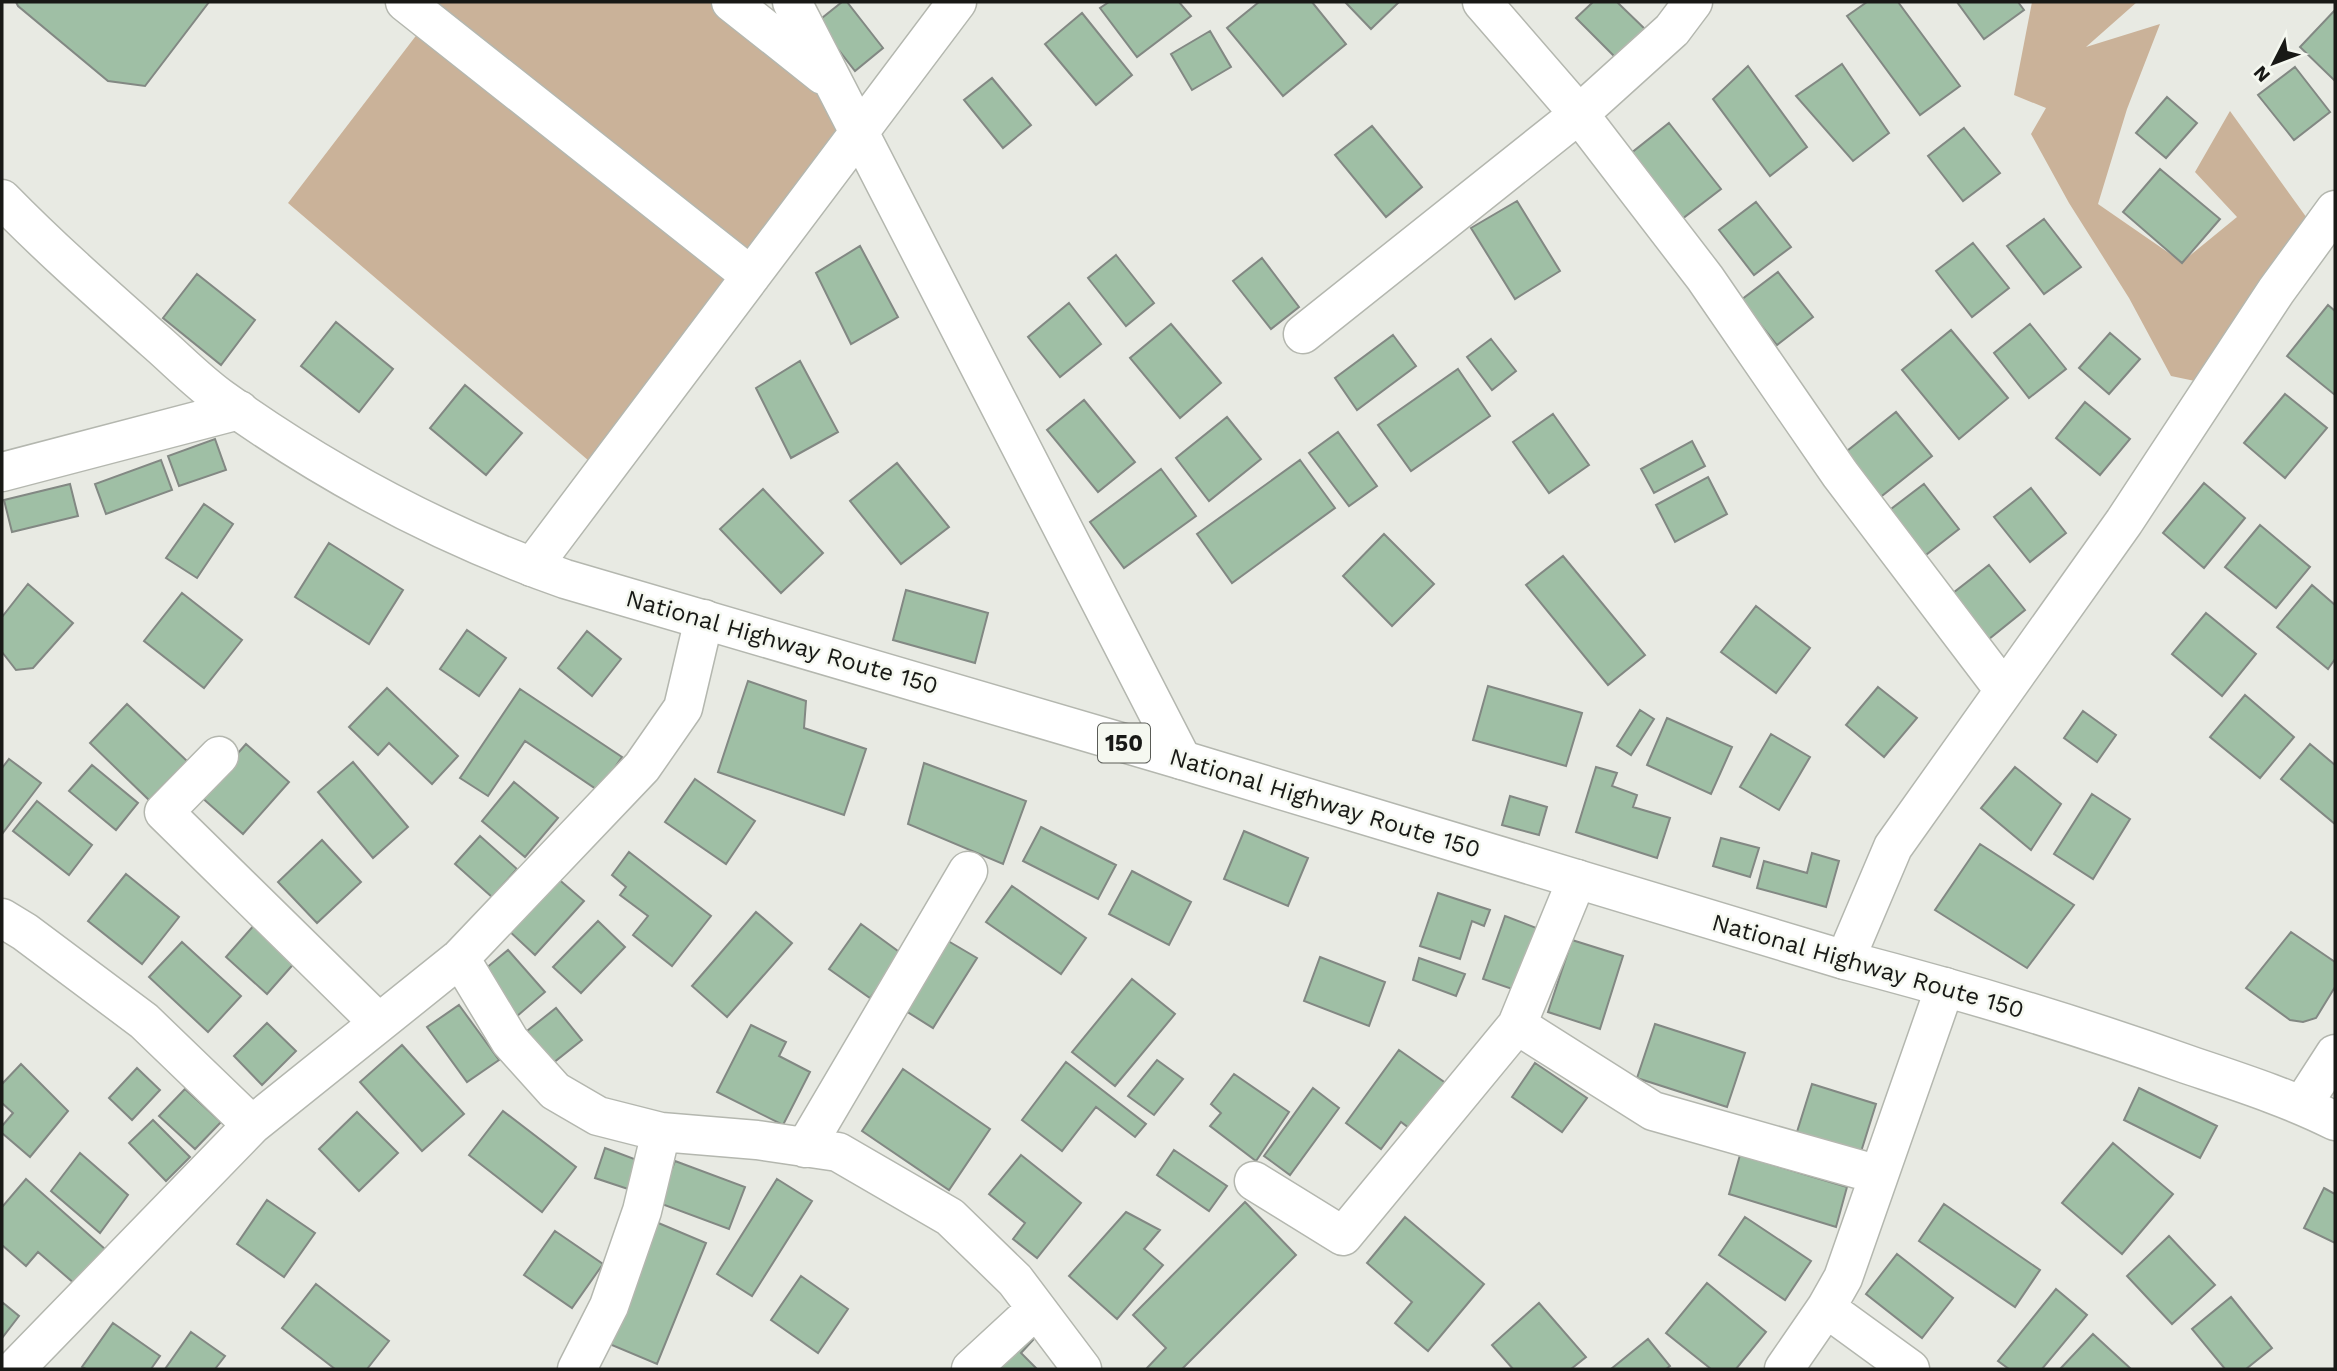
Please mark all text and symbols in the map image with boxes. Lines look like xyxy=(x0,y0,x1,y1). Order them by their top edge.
north arrow xyxy=(2239,28,2309,98)
text: N xyxy=(2248,61,2275,87)
street label: National Highway Route 150 xyxy=(623,584,941,700)
road number: 150 xyxy=(1098,723,1150,762)
street label: National Highway Route 150 xyxy=(1166,742,1484,864)
street label: National Highway Route 150 xyxy=(1709,908,2027,1024)

